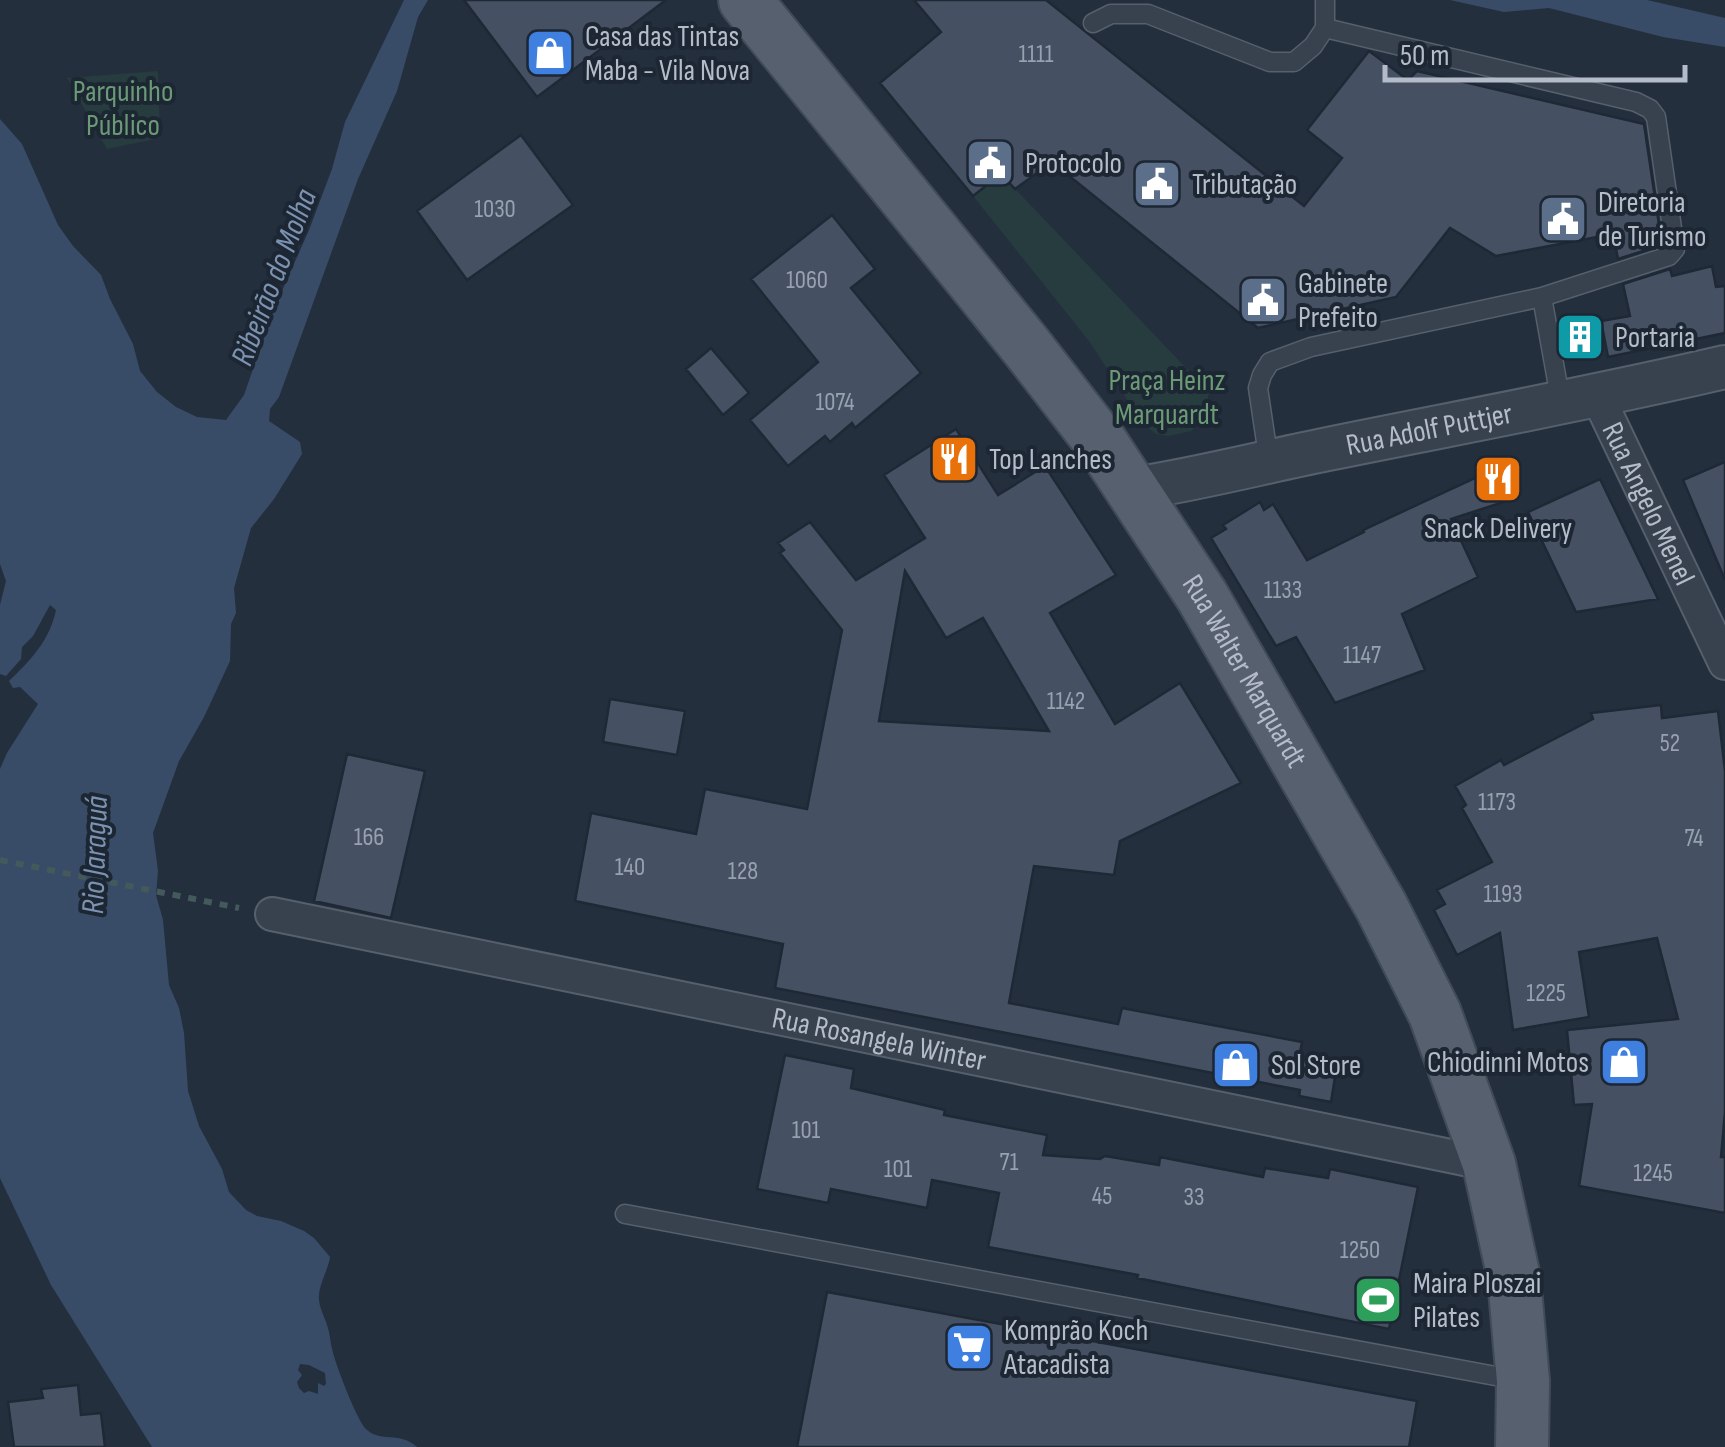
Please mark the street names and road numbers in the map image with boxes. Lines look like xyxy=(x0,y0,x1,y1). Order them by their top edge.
street label: Rua Adolf Puttjer xyxy=(1343,396,1516,464)
street label: Rua Angelo Menel xyxy=(1594,417,1702,591)
street label: Rua Walter Marquardt xyxy=(1174,568,1314,774)
street label: Rua Rosangela Winter xyxy=(769,1000,990,1079)

